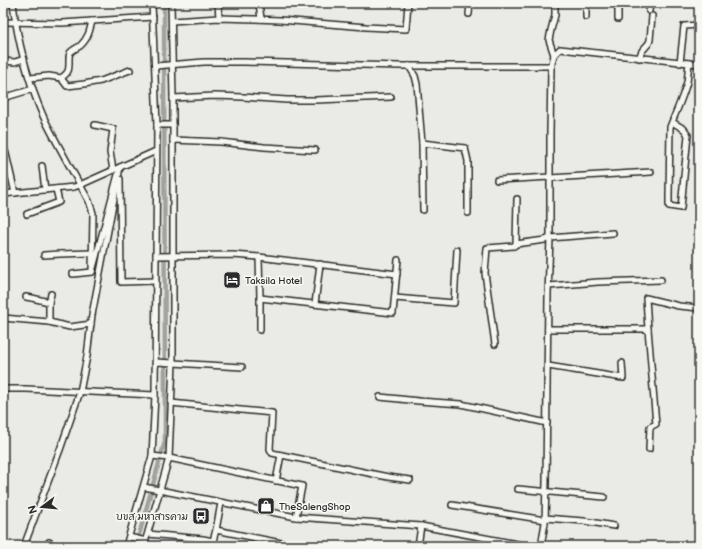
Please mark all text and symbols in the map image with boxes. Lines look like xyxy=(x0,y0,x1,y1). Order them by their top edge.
hotel icon: Taksila Hotel xyxy=(222,270,242,290)
place label: Taksila Hotel xyxy=(245,275,302,287)
north arrow xyxy=(22,487,62,527)
shop icon: TheSalengShop xyxy=(256,496,276,516)
place label: TheSalengShop xyxy=(279,501,351,513)
text: N xyxy=(25,504,40,515)
bus stop icon: บขส มหาสารคาม xyxy=(191,506,211,526)
place label: บขส มหาสารคาม xyxy=(116,511,188,523)

